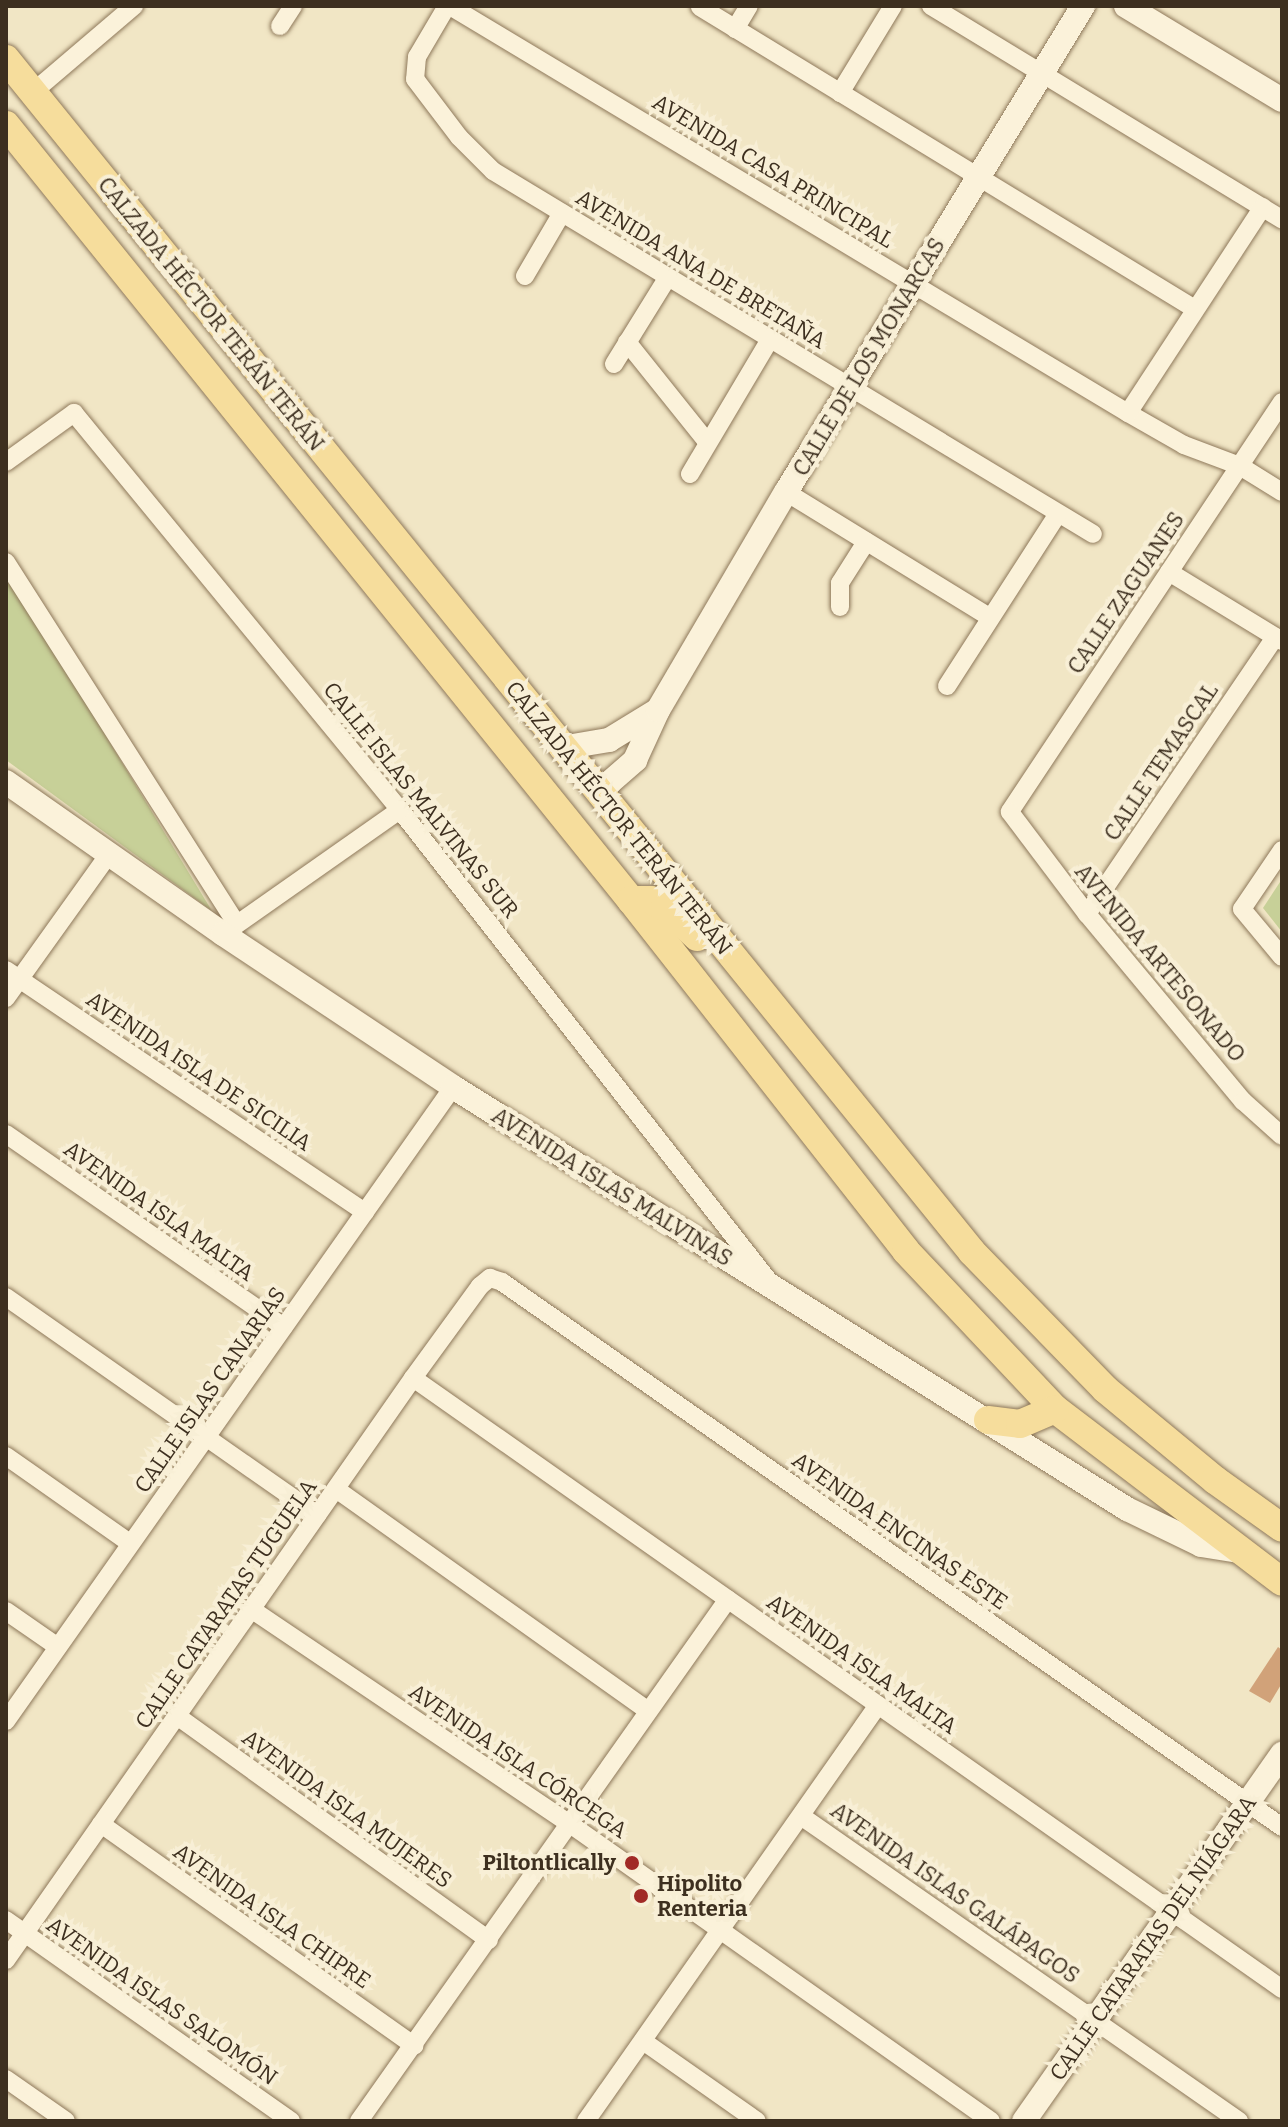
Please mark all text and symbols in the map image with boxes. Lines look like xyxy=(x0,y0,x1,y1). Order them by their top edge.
street label: AVENIDA CASA PRINCIPAL xyxy=(648,89,898,253)
street label: CALZADA HÉCTOR TERÁN TERÁN xyxy=(92,172,330,456)
street label: AVENIDA ANA DE BRETAÑA xyxy=(571,184,831,354)
street label: CALLE DE LOS MONARCAS xyxy=(787,233,951,481)
street label: CALLE ZAGUANES xyxy=(1062,507,1190,679)
street label: CALZADA HÉCTOR TERÁN TERÁN xyxy=(500,676,738,960)
street label: CALLE ISLAS MALVINAS SUR xyxy=(318,677,524,923)
street label: CALLE TEMASCAL xyxy=(1099,678,1223,846)
street label: AVENIDA ARTESONADO xyxy=(1069,858,1251,1068)
street label: AVENIDA ISLA DE SICILIA xyxy=(81,986,317,1156)
street label: AVENIDA ISLAS MALVINAS xyxy=(487,1102,737,1272)
street label: AVENIDA ISLA MALTA xyxy=(59,1135,259,1287)
street label: CALLE ISLAS CANARIAS xyxy=(129,1282,291,1498)
street label: AVENIDA ENCINAS ESTE xyxy=(787,1447,1013,1615)
street label: CALLE CATARATAS TUGUELA xyxy=(130,1474,322,1734)
street label: AVENIDA ISLA MALTA xyxy=(762,1588,962,1740)
street label: AVENIDA ISLA CÓRCEGA xyxy=(404,1678,632,1844)
street label: AVENIDA ISLA MUJERES xyxy=(237,1724,457,1894)
street label: CALLE CATARATAS DEL NIÁGARA xyxy=(1044,1790,1262,2086)
street label: AVENIDA ISLAS GALÁPAGOS xyxy=(826,1797,1084,1989)
street label: AVENIDA ISLA CHIPRE xyxy=(168,1838,376,1994)
place label: Piltontlically xyxy=(482,1850,616,1876)
marker: Piltontlically xyxy=(623,1854,641,1872)
place label: Hipolito Renteria xyxy=(657,1870,747,1922)
marker: Hipolito Renteria xyxy=(632,1887,650,1905)
street label: AVENIDA ISLAS SALOMÓN xyxy=(42,1911,282,2091)

